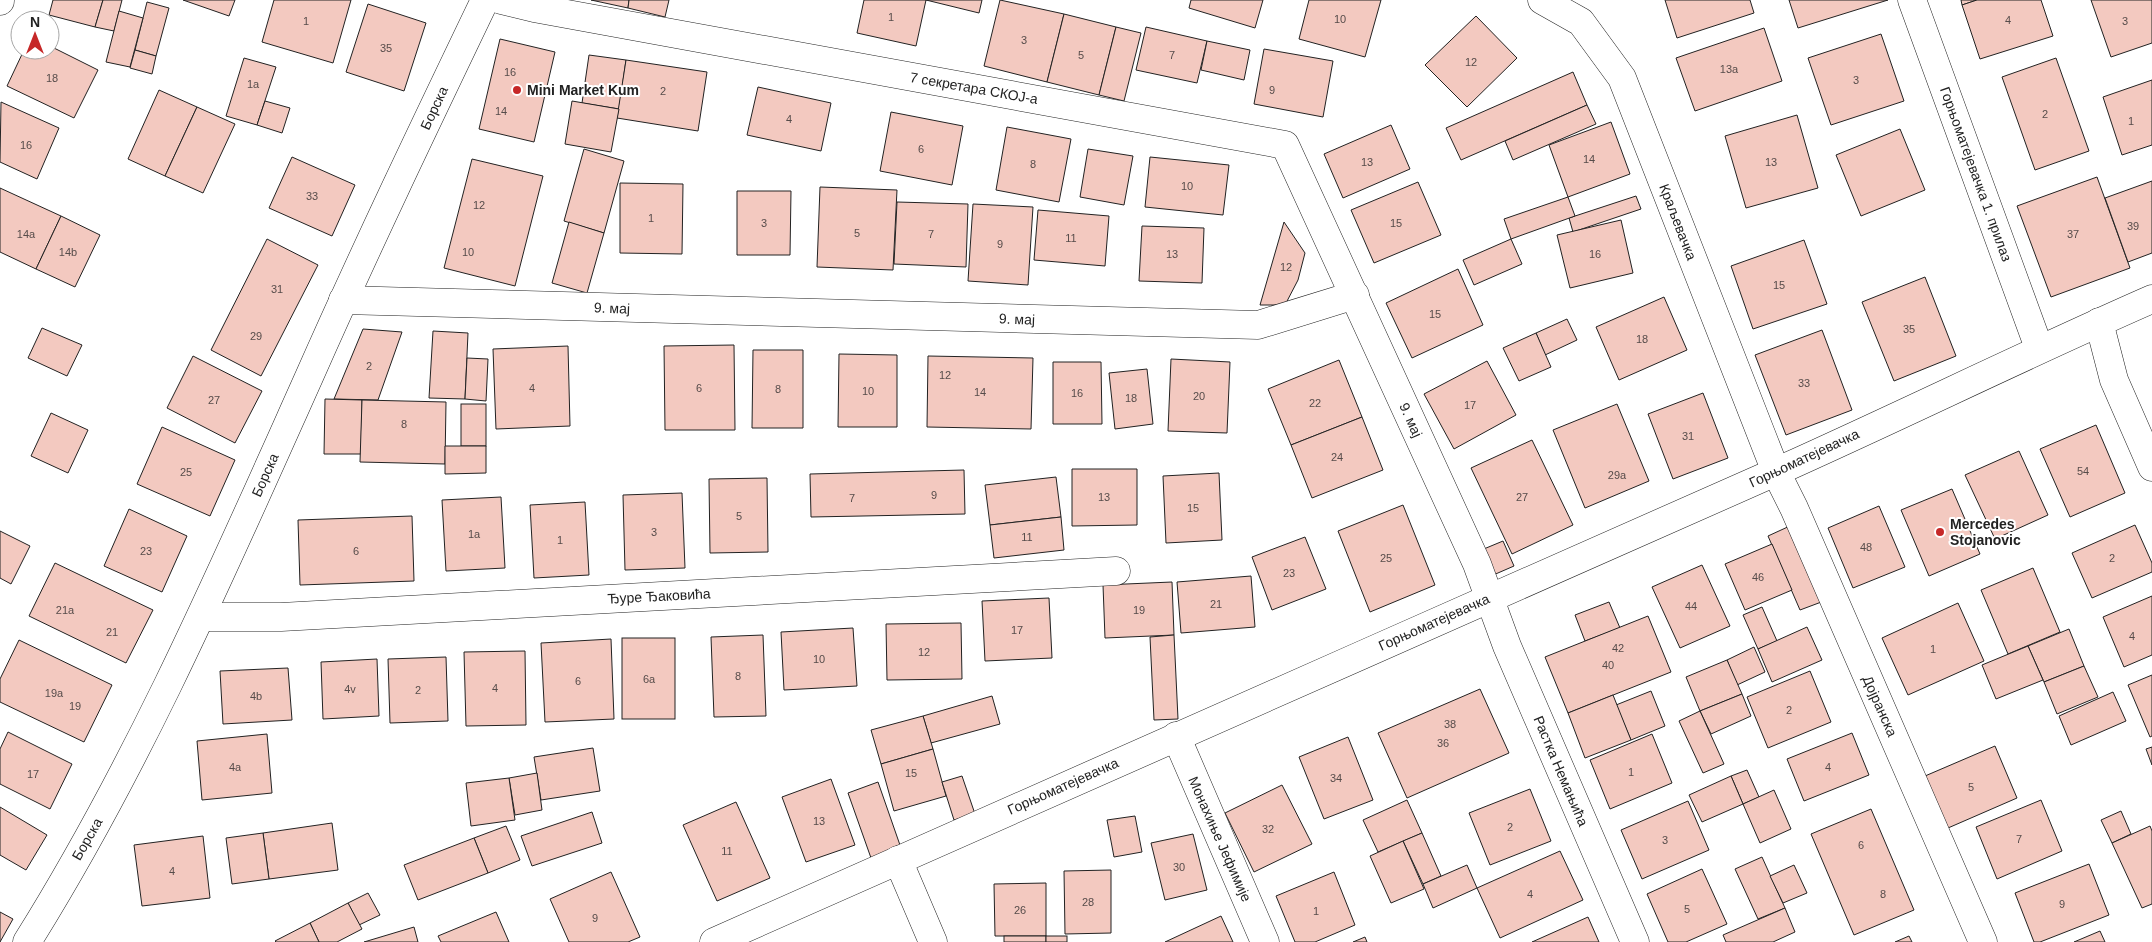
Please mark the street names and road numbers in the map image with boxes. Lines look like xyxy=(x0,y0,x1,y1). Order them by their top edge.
street label: 7 секретара СКОЈ-а xyxy=(909,69,1039,107)
street label: Борска xyxy=(417,84,451,132)
street label: Горњоматејевачка 1. прилаз xyxy=(1937,85,2015,263)
street label: Краљевачка xyxy=(1656,182,1700,263)
street label: 9. мај xyxy=(594,299,630,317)
street label: 9. мај xyxy=(999,310,1035,328)
street label: 9. мај xyxy=(1396,400,1426,440)
street label: Горњоматејевачка xyxy=(1746,425,1862,491)
street label: Борска xyxy=(248,451,282,499)
street label: Ђуре Ђаковића xyxy=(607,585,711,607)
street label: Горњоматејевачка xyxy=(1376,590,1492,654)
street label: Дојранска xyxy=(1859,673,1901,739)
street label: Растка Немањића xyxy=(1531,713,1592,829)
street label: Горњоматејевачка xyxy=(1005,754,1121,818)
street label: Монахиње Јефимије xyxy=(1185,774,1255,904)
street label: Борска xyxy=(69,815,106,863)

